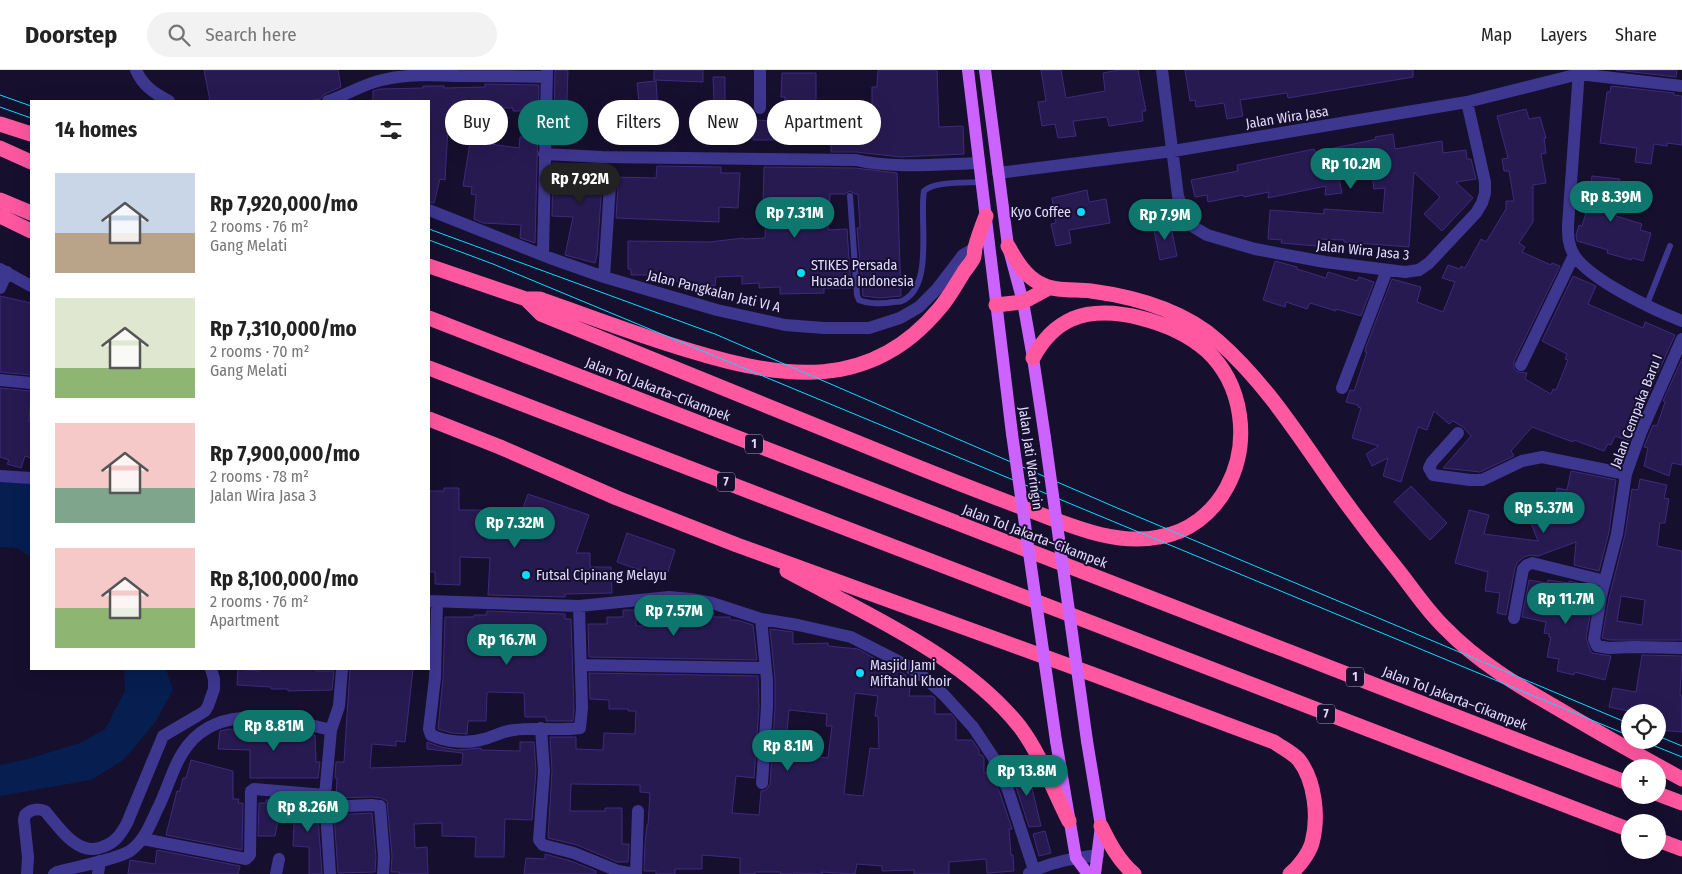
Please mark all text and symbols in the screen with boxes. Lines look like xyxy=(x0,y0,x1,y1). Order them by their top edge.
search box xyxy=(147,12,497,57)
text: Doorstep xyxy=(25,21,117,49)
icon: search xyxy=(165,21,193,49)
text: Search here xyxy=(205,23,297,46)
text: Map xyxy=(1481,24,1512,46)
text: Layers xyxy=(1540,24,1587,46)
text: Share xyxy=(1615,24,1657,46)
chip: Buy xyxy=(445,100,508,145)
chip: Rent xyxy=(518,100,588,145)
chip: Filters xyxy=(598,100,679,145)
chip: New xyxy=(689,100,757,145)
chip: Apartment xyxy=(767,100,881,145)
street label: Jalan Wira Jasa xyxy=(1244,103,1330,132)
icon: filters xyxy=(377,116,405,144)
text: 14 homes xyxy=(55,117,137,143)
pin: Rp 10.2M xyxy=(1299,148,1403,190)
text: Rp 10.2M xyxy=(1321,154,1381,173)
pin: Rp 7.92M xyxy=(528,162,632,205)
text: Rp 7.92M xyxy=(551,169,609,188)
pin: Rp 8.39M xyxy=(1559,180,1663,223)
text: Rp 8.39M xyxy=(1581,187,1641,206)
text: Rp 7,920,000/mo xyxy=(210,191,358,217)
icon: home xyxy=(95,193,155,253)
pin: Rp 7.31M xyxy=(743,196,847,239)
pin: Rp 7.9M xyxy=(1119,198,1211,241)
text: Rp 7.31M xyxy=(766,203,824,222)
place label: Kyo Coffee xyxy=(1010,204,1071,221)
text: Rp 7.9M xyxy=(1140,205,1190,224)
marker: Kyo Coffee xyxy=(1075,206,1087,218)
text: 2 rooms · 76 m² xyxy=(210,217,309,236)
text: Gang Melati xyxy=(210,236,287,255)
street label: Jalan Wira Jasa 3 xyxy=(1316,237,1410,264)
place label: STIKES Persada Husada Indonesia xyxy=(811,257,914,290)
street label: Jalan Pangkalan Jati VI A xyxy=(645,267,783,316)
marker: STIKES Persada Husada Indonesia xyxy=(795,267,807,279)
text: Rp 7,310,000/mo xyxy=(210,316,357,342)
icon: home xyxy=(95,318,155,378)
text: 2 rooms · 70 m² xyxy=(210,342,309,361)
street label: Jalan Cempaka Baru I xyxy=(1607,352,1666,470)
street label: Jalan Tol Jakarta–Cikampek xyxy=(583,354,733,425)
text: Gang Melati xyxy=(210,361,287,380)
street label: Jalan Jati Waringin xyxy=(1015,405,1046,511)
road number: 1 xyxy=(745,434,763,454)
text: Rp 7,900,000/mo xyxy=(210,441,360,467)
icon: home xyxy=(95,443,155,503)
text: 2 rooms · 78 m² xyxy=(210,467,309,486)
road number: 7 xyxy=(717,472,735,492)
text: Jalan Wira Jasa 3 xyxy=(210,486,317,505)
pin: Rp 5.37M xyxy=(1492,492,1596,534)
text: Rp 5.37M xyxy=(1515,498,1573,517)
street label: Jalan Tol Jakarta–Cikampek xyxy=(960,501,1110,572)
pin: Rp 7.32M xyxy=(463,506,567,549)
text: Rp 7.32M xyxy=(486,513,544,532)
text: Rp 8,100,000/mo xyxy=(210,566,358,592)
place label: Futsal Cipinang Melayu xyxy=(536,567,667,584)
icon: home xyxy=(95,568,155,628)
marker: Futsal Cipinang Melayu xyxy=(520,569,532,581)
pin: Rp 11.7M xyxy=(1514,582,1618,625)
text: Rp 11.7M xyxy=(1538,589,1594,608)
text: 2 rooms · 76 m² xyxy=(210,592,309,611)
pin: Rp 7.57M xyxy=(622,594,726,637)
text: Rp 7.57M xyxy=(645,601,703,620)
text: Apartment xyxy=(210,611,279,630)
pin: Rp 16.7M xyxy=(455,624,559,666)
text: Rp 16.7M xyxy=(478,630,536,649)
place label: Masjid Jami Miftahul Khoir xyxy=(870,657,951,690)
street label: Jalan Tol Jakarta–Cikampek xyxy=(1380,663,1530,734)
marker: Masjid Jami Miftahul Khoir xyxy=(854,667,866,679)
road number: 1 xyxy=(1346,668,1364,686)
road number: 7 xyxy=(1317,704,1335,724)
map controls xyxy=(1621,704,1666,859)
button: locate xyxy=(1621,704,1666,749)
pin: Rp 8.81M xyxy=(222,710,326,752)
text: Rp 8.81M xyxy=(244,716,304,735)
pin: Rp 8.1M xyxy=(742,730,834,772)
text: Rp 8.1M xyxy=(763,736,813,755)
pin: Rp 13.8M xyxy=(975,754,1079,797)
button: + xyxy=(1621,759,1666,804)
text: Rp 13.8M xyxy=(998,761,1056,780)
pin: Rp 8.26M xyxy=(256,790,360,833)
text: Rp 8.26M xyxy=(278,797,338,816)
button: − xyxy=(1621,814,1666,859)

